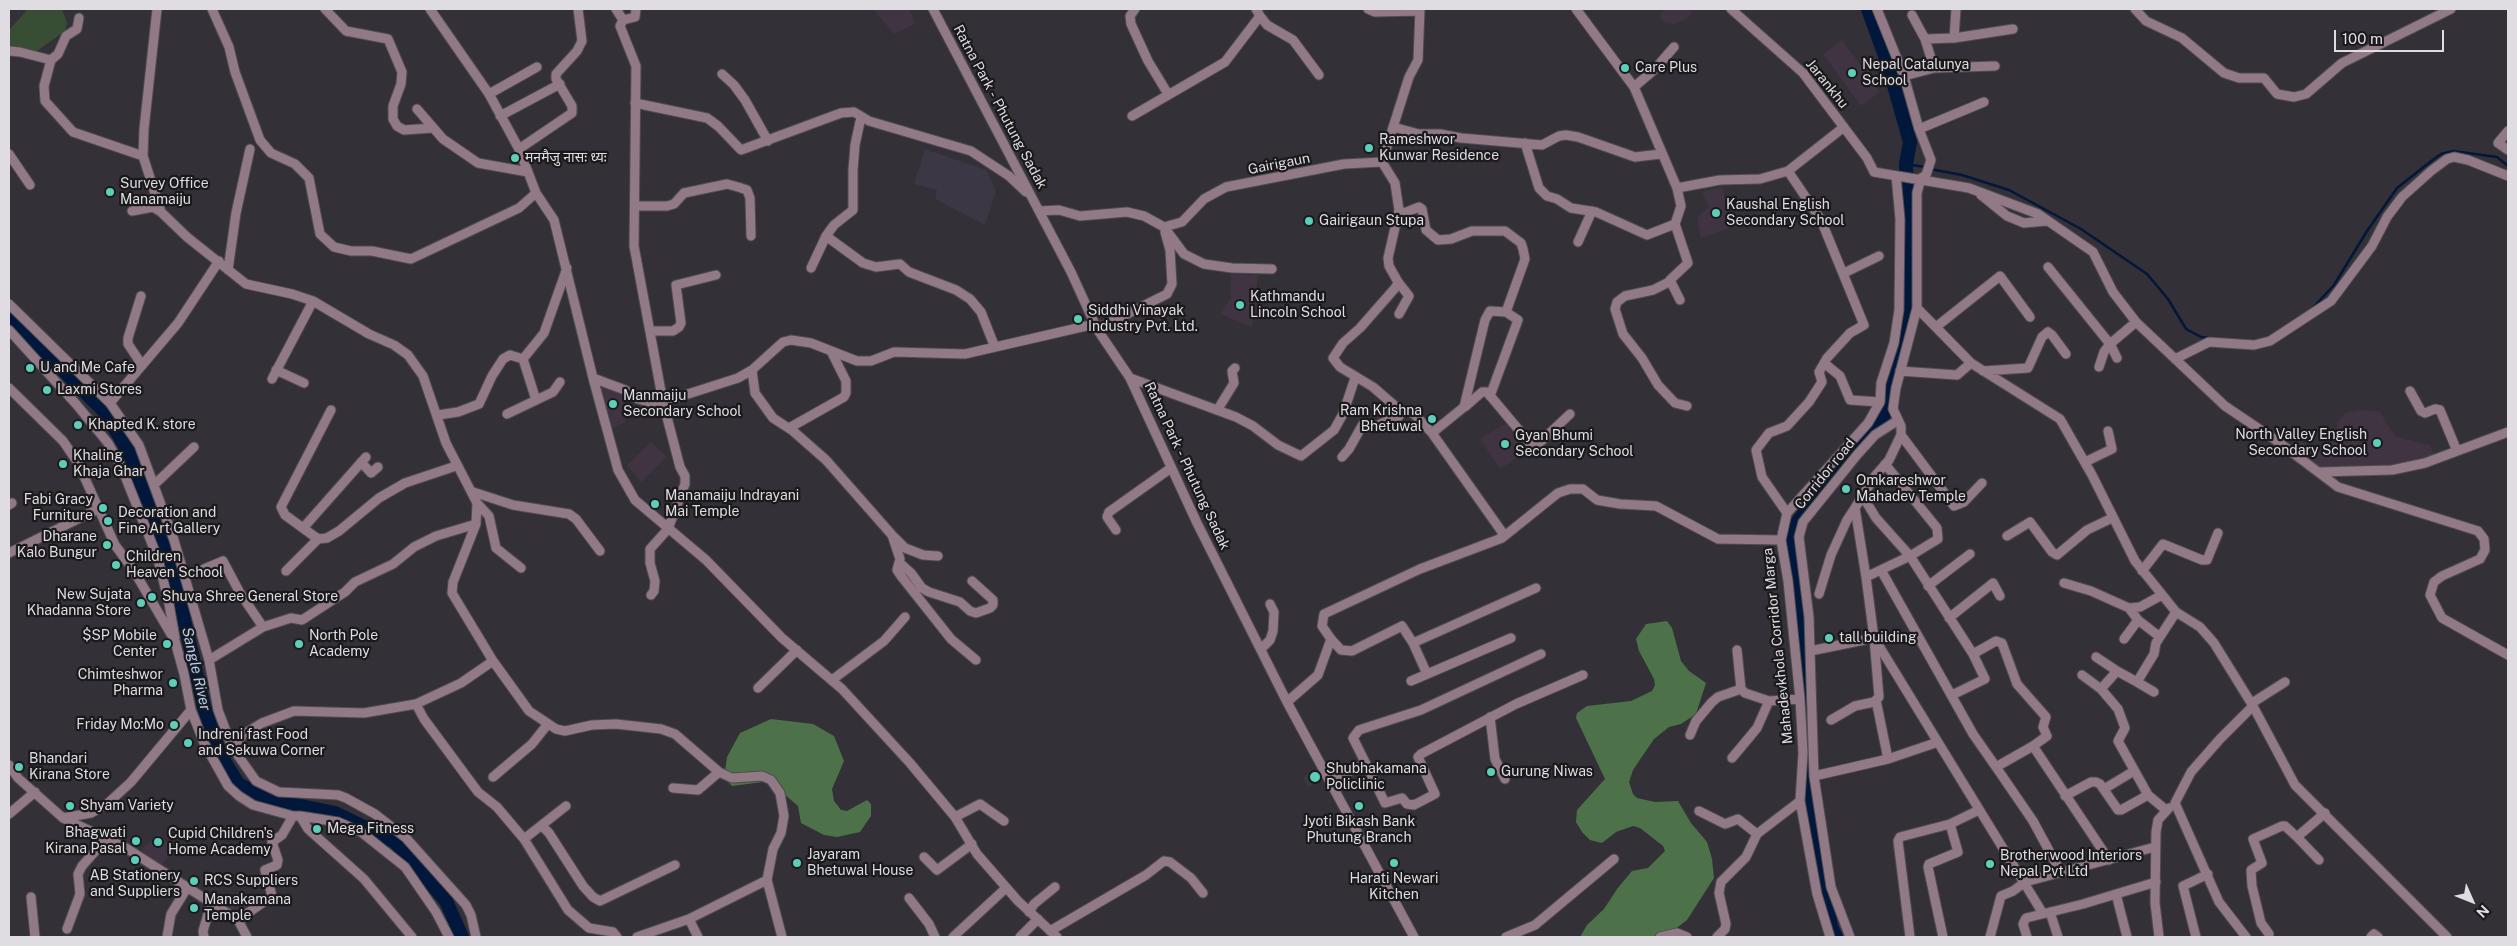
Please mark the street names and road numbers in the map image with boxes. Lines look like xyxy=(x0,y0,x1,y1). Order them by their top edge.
street label: Ratna Park - Phutung Sadak xyxy=(950,22,1050,192)
street label: Jarankhu xyxy=(1802,56,1852,112)
street label: Gairigaun xyxy=(1246,150,1312,178)
street label: Ratna Park - Phutung Sadak xyxy=(1141,379,1233,553)
street label: Corridor road xyxy=(1791,435,1859,513)
street label: Mahadevkhola Corridor Marga xyxy=(1759,547,1797,745)

